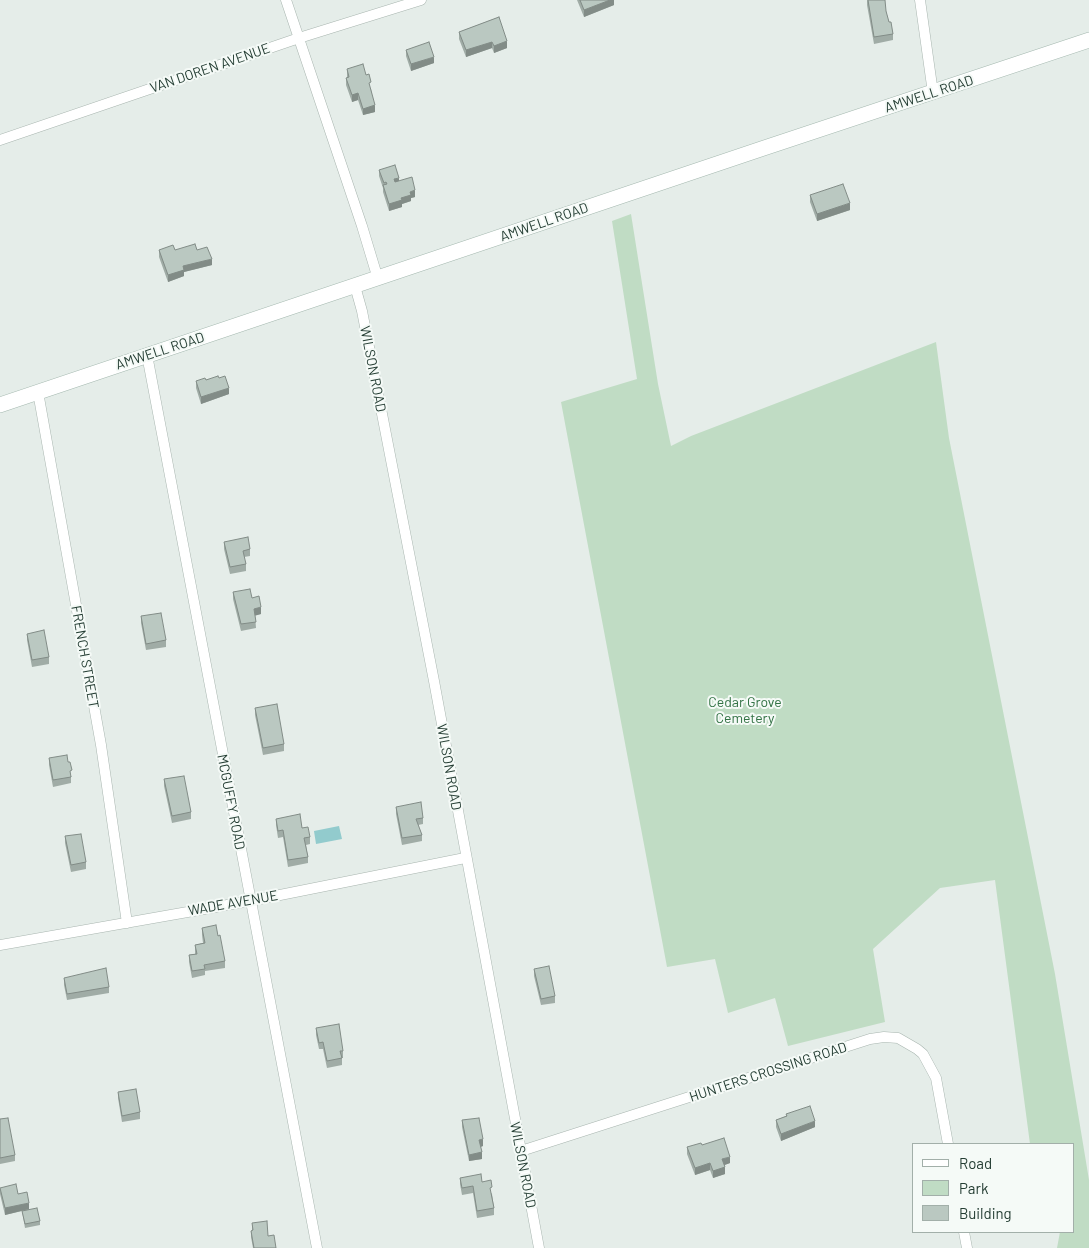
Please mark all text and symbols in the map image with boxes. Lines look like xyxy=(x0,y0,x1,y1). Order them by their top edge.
street label: VAN DOREN AVENUE xyxy=(148,40,272,96)
street label: AMWELL ROAD xyxy=(883,72,975,116)
street label: AMWELL ROAD xyxy=(498,199,590,245)
street label: WILSON ROAD xyxy=(356,324,390,414)
street label: AMWELL ROAD xyxy=(114,329,206,373)
street label: FRENCH STREET xyxy=(68,604,102,710)
park label: Cedar Grove Cemetery xyxy=(708,694,782,726)
street label: WILSON ROAD xyxy=(433,722,465,812)
street label: MCGUFFY ROAD xyxy=(213,753,249,851)
street label: WADE AVENUE xyxy=(187,887,279,919)
street label: HUNTERS CROSSING ROAD xyxy=(687,1039,849,1105)
street label: WILSON ROAD xyxy=(506,1120,540,1210)
legend xyxy=(912,1143,1074,1233)
text: Road xyxy=(959,1154,992,1172)
text: Park xyxy=(959,1179,988,1197)
text: Building xyxy=(959,1204,1012,1222)

